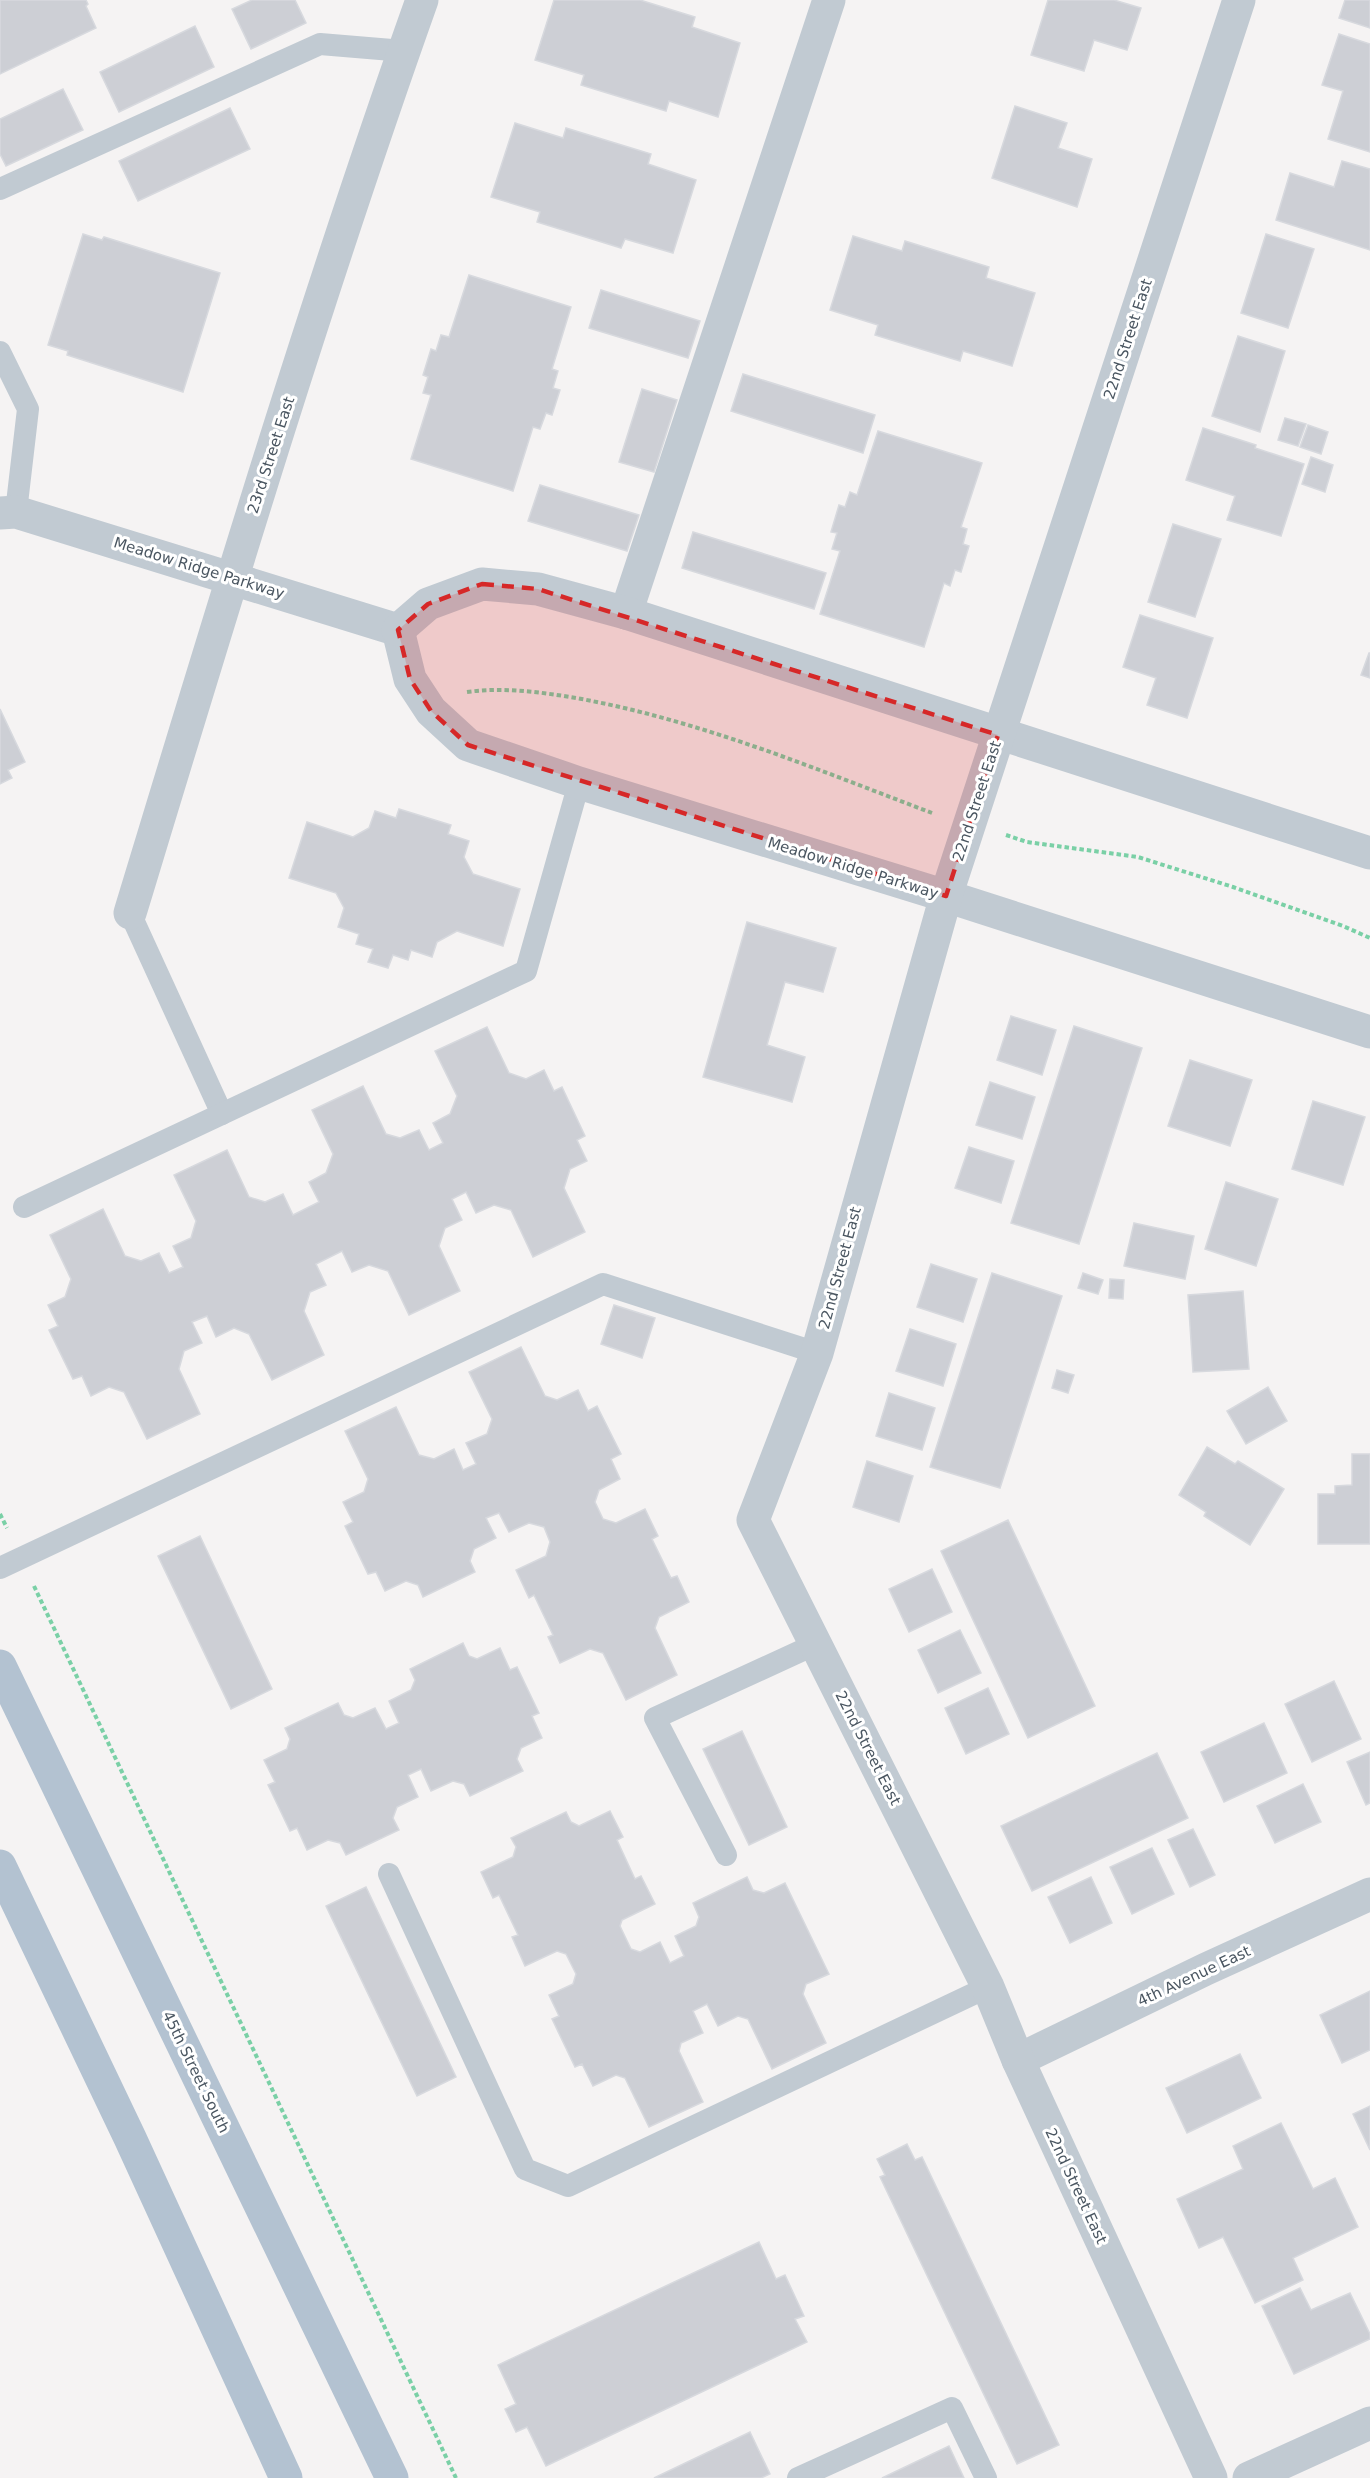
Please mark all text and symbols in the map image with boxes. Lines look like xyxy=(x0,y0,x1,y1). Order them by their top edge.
street label: 22nd Street East xyxy=(1100,276,1156,402)
street label: 23rd Street East xyxy=(244,394,298,516)
street label: Meadow Ridge Parkway xyxy=(112,533,287,603)
street label: 22nd Street East xyxy=(949,738,1005,864)
street label: Meadow Ridge Parkway xyxy=(766,833,941,903)
street label: 22nd Street East xyxy=(815,1205,865,1331)
street label: 22nd Street East xyxy=(831,1688,905,1808)
street label: 4th Avenue East xyxy=(1135,1942,1253,2010)
street label: 45th Street South xyxy=(159,2008,233,2136)
street label: 22nd Street East xyxy=(1041,2125,1111,2247)

